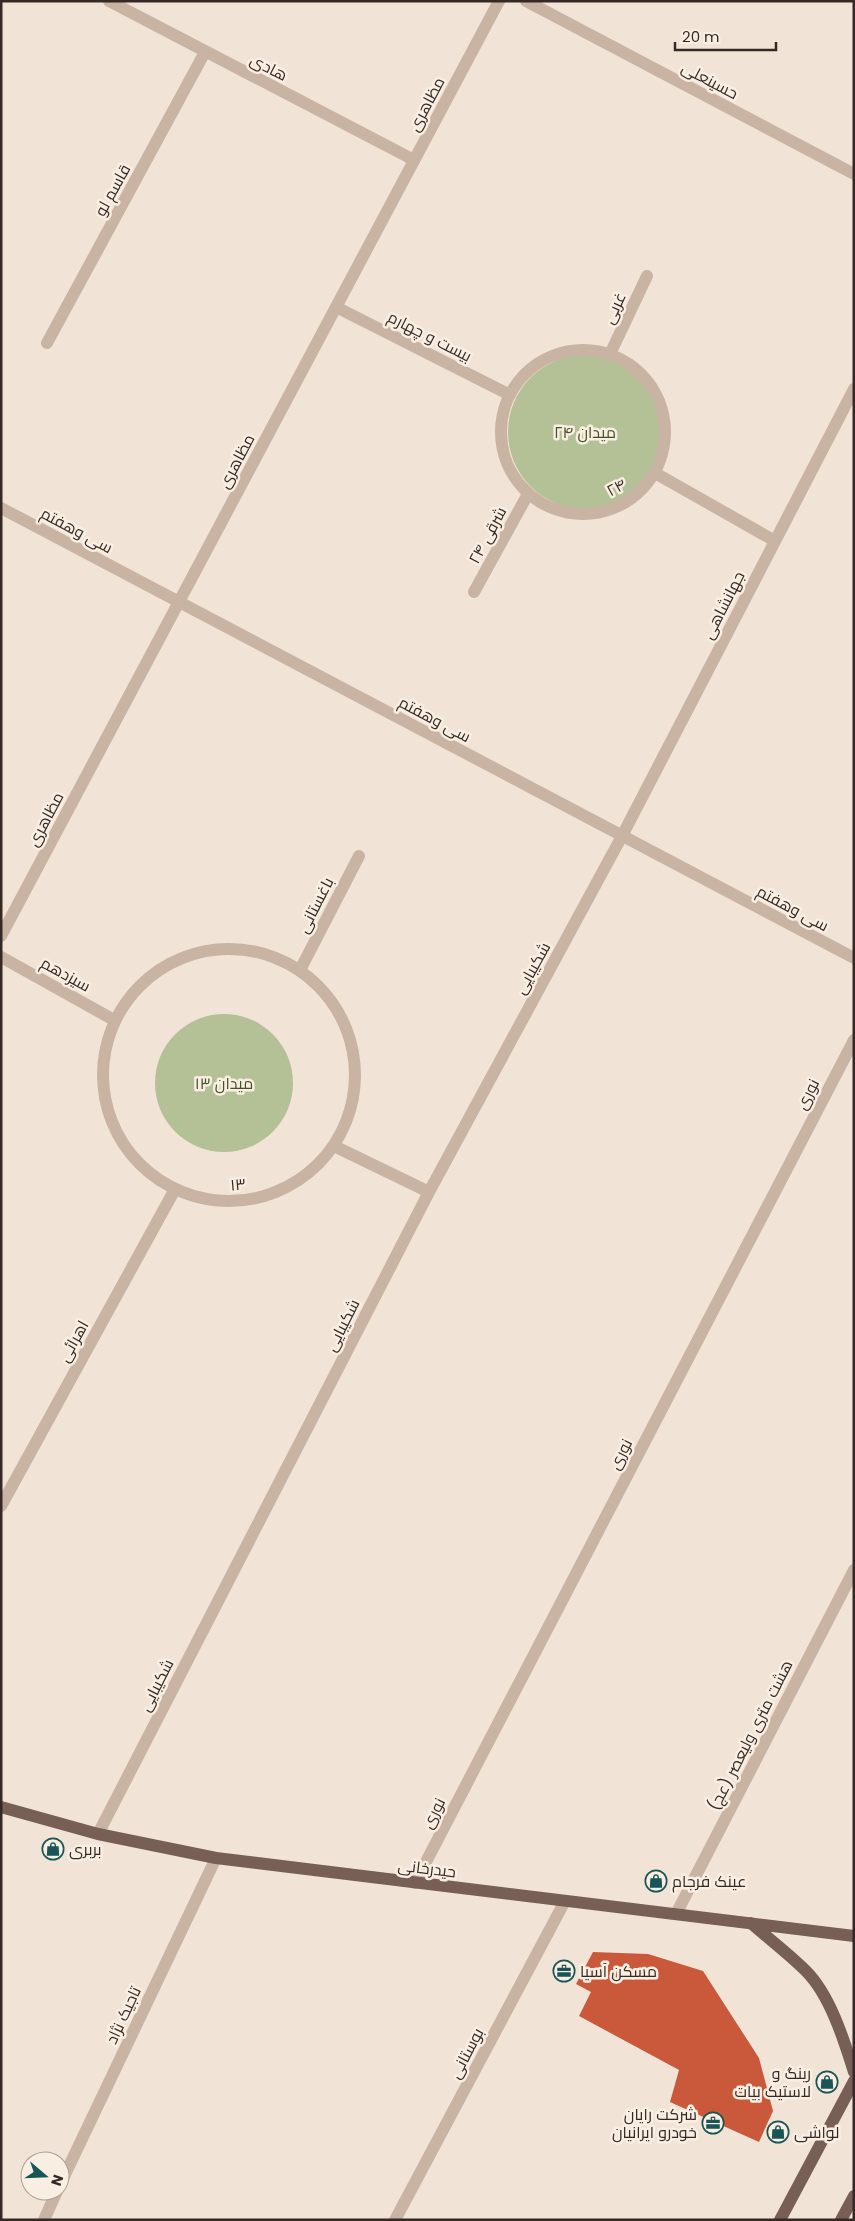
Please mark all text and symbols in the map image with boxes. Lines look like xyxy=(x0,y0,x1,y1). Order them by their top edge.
scale bar xyxy=(675,20,776,52)
text: 20 m xyxy=(682,26,720,47)
street label: هادی xyxy=(246,48,292,87)
street label: حسینعلی xyxy=(677,56,742,105)
street label: مظاهری xyxy=(402,73,450,136)
street label: قاسم لو xyxy=(89,160,136,220)
street label: غربی xyxy=(597,289,632,328)
street label: بیست و چهارم xyxy=(384,305,476,367)
park label: میدان ۲۴ xyxy=(554,421,616,444)
street label: مظاهری xyxy=(212,430,260,493)
street label: ۲۴ xyxy=(602,473,630,502)
street label: سی وهفتم xyxy=(37,502,117,559)
street label: ۲۴ شرقی xyxy=(463,503,512,568)
street label: جهانشاهی xyxy=(696,567,750,643)
street label: سی وهفتم xyxy=(395,691,475,748)
street label: مظاهری xyxy=(21,788,69,851)
street label: باغستانی xyxy=(292,873,339,937)
street label: سی وهفتم xyxy=(753,880,833,937)
street label: شکیبایی xyxy=(509,938,556,998)
street label: سیزدهم xyxy=(37,951,95,998)
park label: میدان ۱۳ xyxy=(195,1072,253,1095)
street label: نوری xyxy=(790,1075,825,1114)
street label: ۱۳ xyxy=(229,1172,247,1197)
street label: شکیبایی xyxy=(319,1295,365,1356)
street label: اهرائی xyxy=(53,1316,94,1366)
street label: نوری xyxy=(603,1435,638,1474)
street label: شکیبایی xyxy=(133,1655,179,1716)
street label: هشت متری ولیعصر (عج) xyxy=(702,1656,798,1815)
street label: نوری xyxy=(416,1794,451,1833)
shop icon: بربری xyxy=(41,1837,65,1861)
place label: بربری xyxy=(69,1838,101,1861)
street label: حیدرخانی xyxy=(397,1854,457,1883)
shop icon: عینک فرجام xyxy=(644,1869,668,1893)
place label: عینک فرجام xyxy=(672,1870,746,1893)
office icon: مسکن آسیا xyxy=(552,1959,576,1983)
place label: مسکن آسیا xyxy=(580,1960,657,1983)
street label: تاجیک نژاد xyxy=(100,1982,147,2048)
street label: بوستانی xyxy=(443,2024,489,2083)
place label: رینگ و لاستیک بیات xyxy=(734,2062,811,2103)
shop icon: رینگ و لاستیک بیات xyxy=(815,2070,839,2094)
place label: شرکت رایان خودرو ایرانیان xyxy=(612,2103,697,2144)
office icon: شرکت رایان خودرو ایرانیان xyxy=(701,2111,725,2135)
shop icon: لواشی xyxy=(766,2120,790,2144)
place label: لواشی xyxy=(794,2121,839,2144)
north arrow xyxy=(20,2151,70,2201)
text: N xyxy=(46,2172,68,2188)

